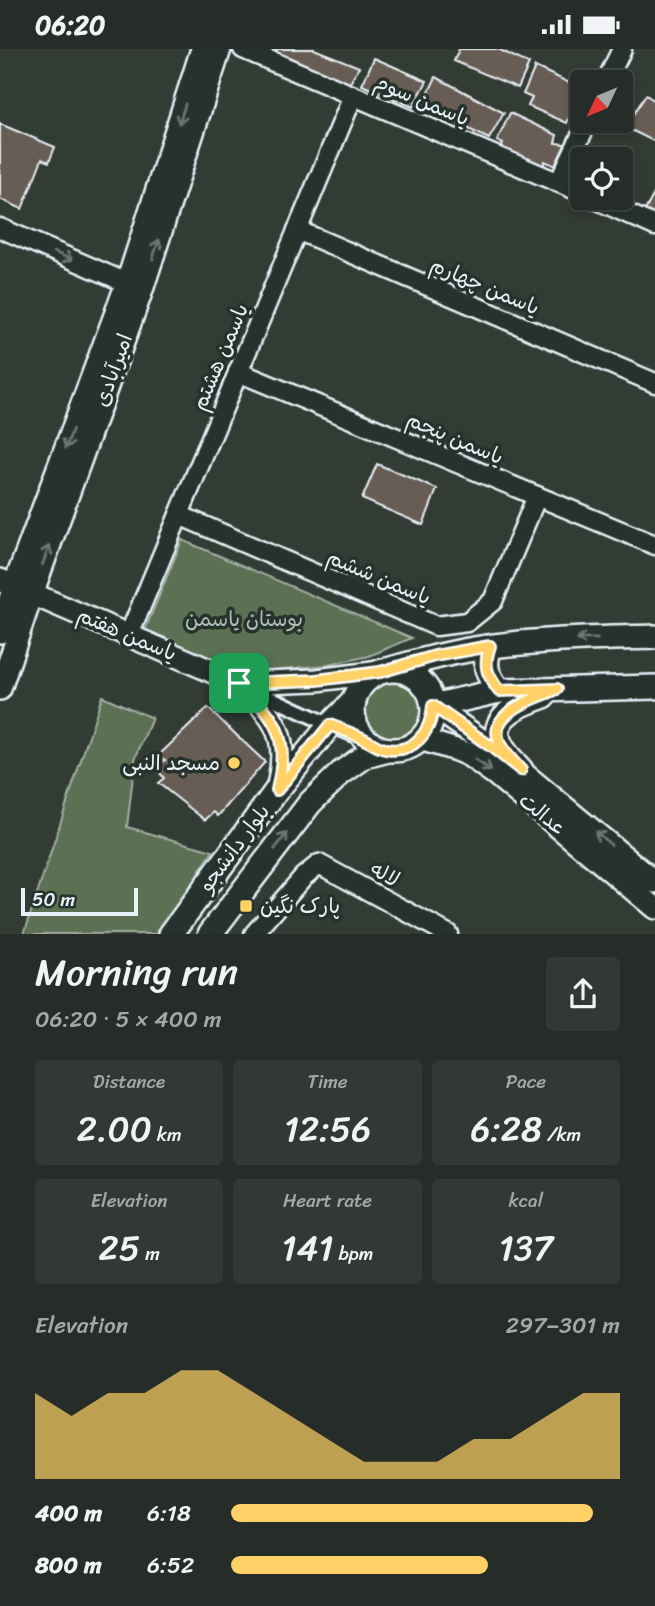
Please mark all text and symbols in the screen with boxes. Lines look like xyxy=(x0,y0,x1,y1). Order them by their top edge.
text: 06:20 xyxy=(35,2,106,48)
street label: یاسمن سوم xyxy=(368,63,476,137)
north arrow xyxy=(570,70,634,133)
map controls xyxy=(570,70,633,210)
one-way arrow xyxy=(174,103,187,125)
button: locate xyxy=(570,147,633,210)
one-way arrow xyxy=(150,238,163,260)
street label: یاسمن چهارم xyxy=(424,246,546,326)
one-way arrow xyxy=(51,250,73,263)
street label: یاسمن هشتم xyxy=(180,297,260,417)
street label: امیرآبادی xyxy=(82,328,144,412)
street label: یاسمن پنجم xyxy=(400,400,510,476)
one-way arrow xyxy=(62,428,74,450)
street label: یاسمن ششم xyxy=(321,538,437,616)
one-way arrow xyxy=(40,544,53,566)
street label: یاسمن هفتم xyxy=(71,596,183,672)
park label: بوستان یاسمن xyxy=(185,600,303,638)
one-way arrow xyxy=(576,632,599,646)
pin xyxy=(209,653,269,713)
icon: arrive xyxy=(220,664,258,702)
place label: مسجد النبی xyxy=(122,744,220,782)
marker: مسجد النبی xyxy=(226,755,242,771)
one-way arrow xyxy=(473,758,492,772)
street label: عدالت xyxy=(510,782,576,846)
street label: بلوار دانشجو xyxy=(187,795,280,901)
one-way arrow xyxy=(594,830,612,846)
one-way arrow xyxy=(273,832,288,851)
street label: لاله xyxy=(363,850,407,898)
text: 50 m xyxy=(32,883,75,916)
scale bar xyxy=(21,885,138,917)
place label: پارک نگین xyxy=(260,887,340,925)
marker: پارک نگین xyxy=(238,898,254,914)
text: Morning run xyxy=(35,939,238,1006)
button: share xyxy=(546,957,620,1031)
text: 06:20 · 5 × 400 m xyxy=(35,999,221,1040)
text: Distance xyxy=(93,1065,165,1098)
text: Time xyxy=(307,1065,348,1098)
text: Pace xyxy=(506,1065,546,1098)
text: 2.00 xyxy=(77,1098,152,1160)
text: 12:56 xyxy=(284,1098,371,1160)
text: 6:28 xyxy=(470,1098,542,1160)
text: km xyxy=(152,1118,181,1151)
text: /km xyxy=(542,1118,581,1151)
text: Elevation xyxy=(91,1184,168,1217)
text: Heart rate xyxy=(283,1184,372,1217)
text: kcal xyxy=(509,1184,543,1217)
text: 25 xyxy=(99,1217,140,1279)
text: 141 xyxy=(282,1217,333,1279)
text: 137 xyxy=(499,1217,553,1279)
text: m xyxy=(140,1237,160,1270)
text: bpm xyxy=(333,1237,373,1270)
text: Elevation xyxy=(35,1305,128,1346)
text: 297–301 m xyxy=(506,1305,620,1346)
text: 400 m xyxy=(35,1493,102,1534)
text: 6:18 xyxy=(147,1493,191,1534)
text: 800 m xyxy=(35,1545,102,1586)
text: 6:52 xyxy=(147,1545,194,1586)

